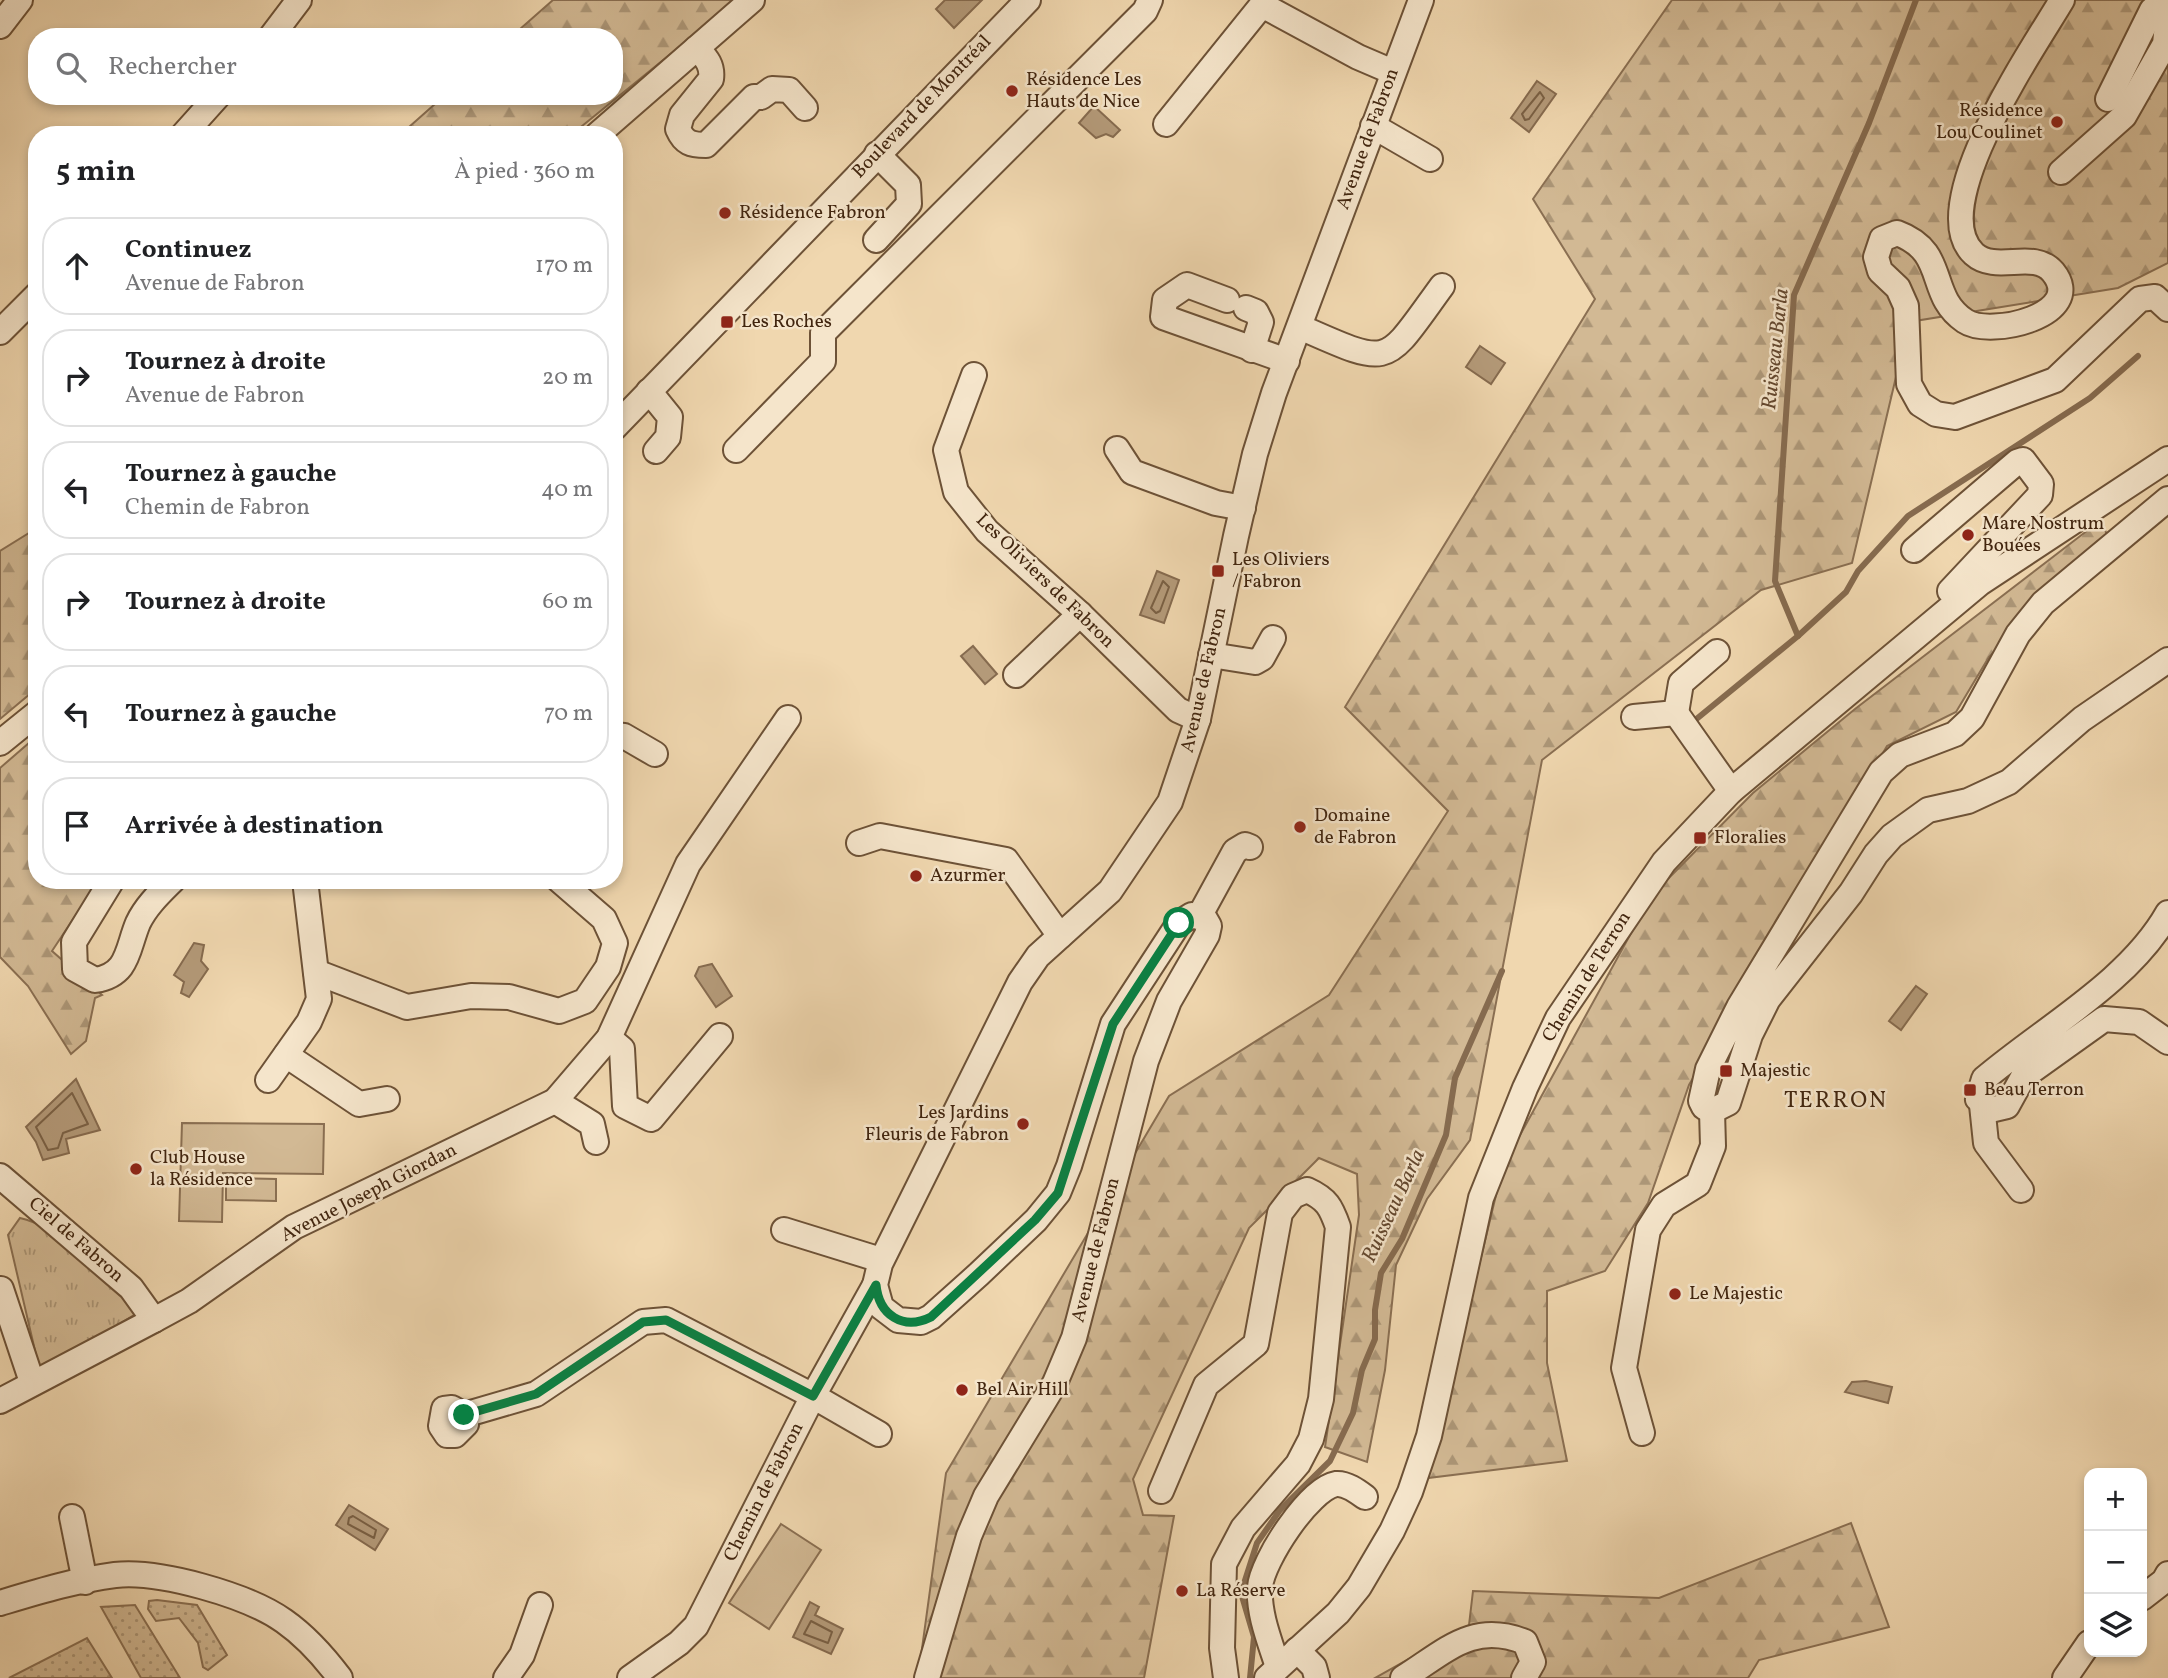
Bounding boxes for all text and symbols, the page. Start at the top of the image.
search box [28,28,623,105]
street label: Boulevard de Montréal [847,29,998,184]
icon: search [52,48,90,86]
text: Rechercher [108,49,237,85]
street label: Avenue de Fabron [1330,65,1406,213]
place label: Résidence Les Hauts de Nice [1026,67,1142,115]
marker: Résidence Les Hauts de Nice [1004,83,1020,99]
place label: Résidence Lou Coulinet [1936,98,2043,146]
marker: Résidence Lou Coulinet [2049,114,2065,130]
text: 5 min [56,151,136,193]
text: À pied · 360 m [454,156,595,188]
place label: Résidence Fabron [739,200,886,226]
marker: Résidence Fabron [717,205,733,221]
text: Continuez [125,232,251,268]
icon: ahead [58,247,96,285]
text: 170 m [535,250,593,282]
text: Avenue de Fabron [125,268,305,300]
water label: Ruisseau Barla [1755,287,1797,411]
place label: Les Roches [741,309,832,335]
marker: Les Roches [719,314,735,330]
text: Tournez à droite [125,344,326,380]
icon: right [58,359,96,397]
text: 20 m [542,362,593,394]
text: Avenue de Fabron [125,380,305,412]
text: Tournez à gauche [125,456,337,492]
icon: left [58,471,96,509]
text: 40 m [541,474,593,506]
text: Chemin de Fabron [125,492,310,524]
street label: Les Oliviers de Fabron [970,508,1120,654]
place label: Mare Nostrum Bouées [1982,511,2105,559]
marker: Mare Nostrum Bouées [1960,527,1976,543]
place label: Les Oliviers / Fabron [1232,547,1330,595]
marker: Les Oliviers / Fabron [1210,563,1226,579]
icon: right [58,583,96,621]
text: Tournez à droite [125,584,326,620]
text: 60 m [543,586,593,618]
street label: Avenue de Fabron [1175,605,1233,755]
icon: left [58,695,96,733]
text: Tournez à gauche [125,696,337,732]
text: 70 m [544,698,593,730]
place label: Domaine de Fabron [1314,803,1397,851]
icon: arrive [58,807,96,845]
text: Arrivée à destination [125,808,384,844]
marker: Domaine de Fabron [1292,819,1308,835]
place label: Floralies [1714,825,1786,851]
marker: Floralies [1692,830,1708,846]
place label: Azurmer [930,863,1005,889]
marker: Azurmer [908,868,924,884]
route start [1163,907,1194,938]
street label: Chemin de Terron [1536,907,1638,1047]
place label: Majestic [1740,1058,1811,1084]
marker: Majestic [1718,1063,1734,1079]
place label: Beau Terron [1984,1077,2084,1103]
marker: Beau Terron [1962,1082,1978,1098]
district label: TERRON [1784,1085,1888,1117]
place label: Les Jardins Fleuris de Fabron [865,1100,1009,1148]
marker: Les Jardins Fleuris de Fabron [1015,1116,1031,1132]
street label: Avenue Joseph Giordan [276,1137,462,1249]
place label: Club House la Résidence [150,1145,253,1193]
water label: Ruisseau Barla [1355,1145,1433,1267]
marker: Club House la Résidence [128,1161,144,1177]
street label: Avenue de Fabron [1065,1175,1127,1325]
street label: Ciel de Fabron [23,1191,129,1289]
place label: Le Majestic [1689,1281,1783,1307]
marker: Le Majestic [1667,1286,1683,1302]
place label: Bel Air Hill [976,1377,1069,1403]
marker: Bel Air Hill [954,1382,970,1398]
route end [448,1399,479,1430]
street label: Chemin de Fabron [718,1418,810,1566]
map controls [2084,1468,2147,1657]
button: + [2084,1468,2147,1531]
button: − [2084,1531,2147,1594]
place label: La Réserve [1196,1578,1285,1604]
marker: La Réserve [1174,1583,1190,1599]
button: layers [2084,1594,2147,1657]

